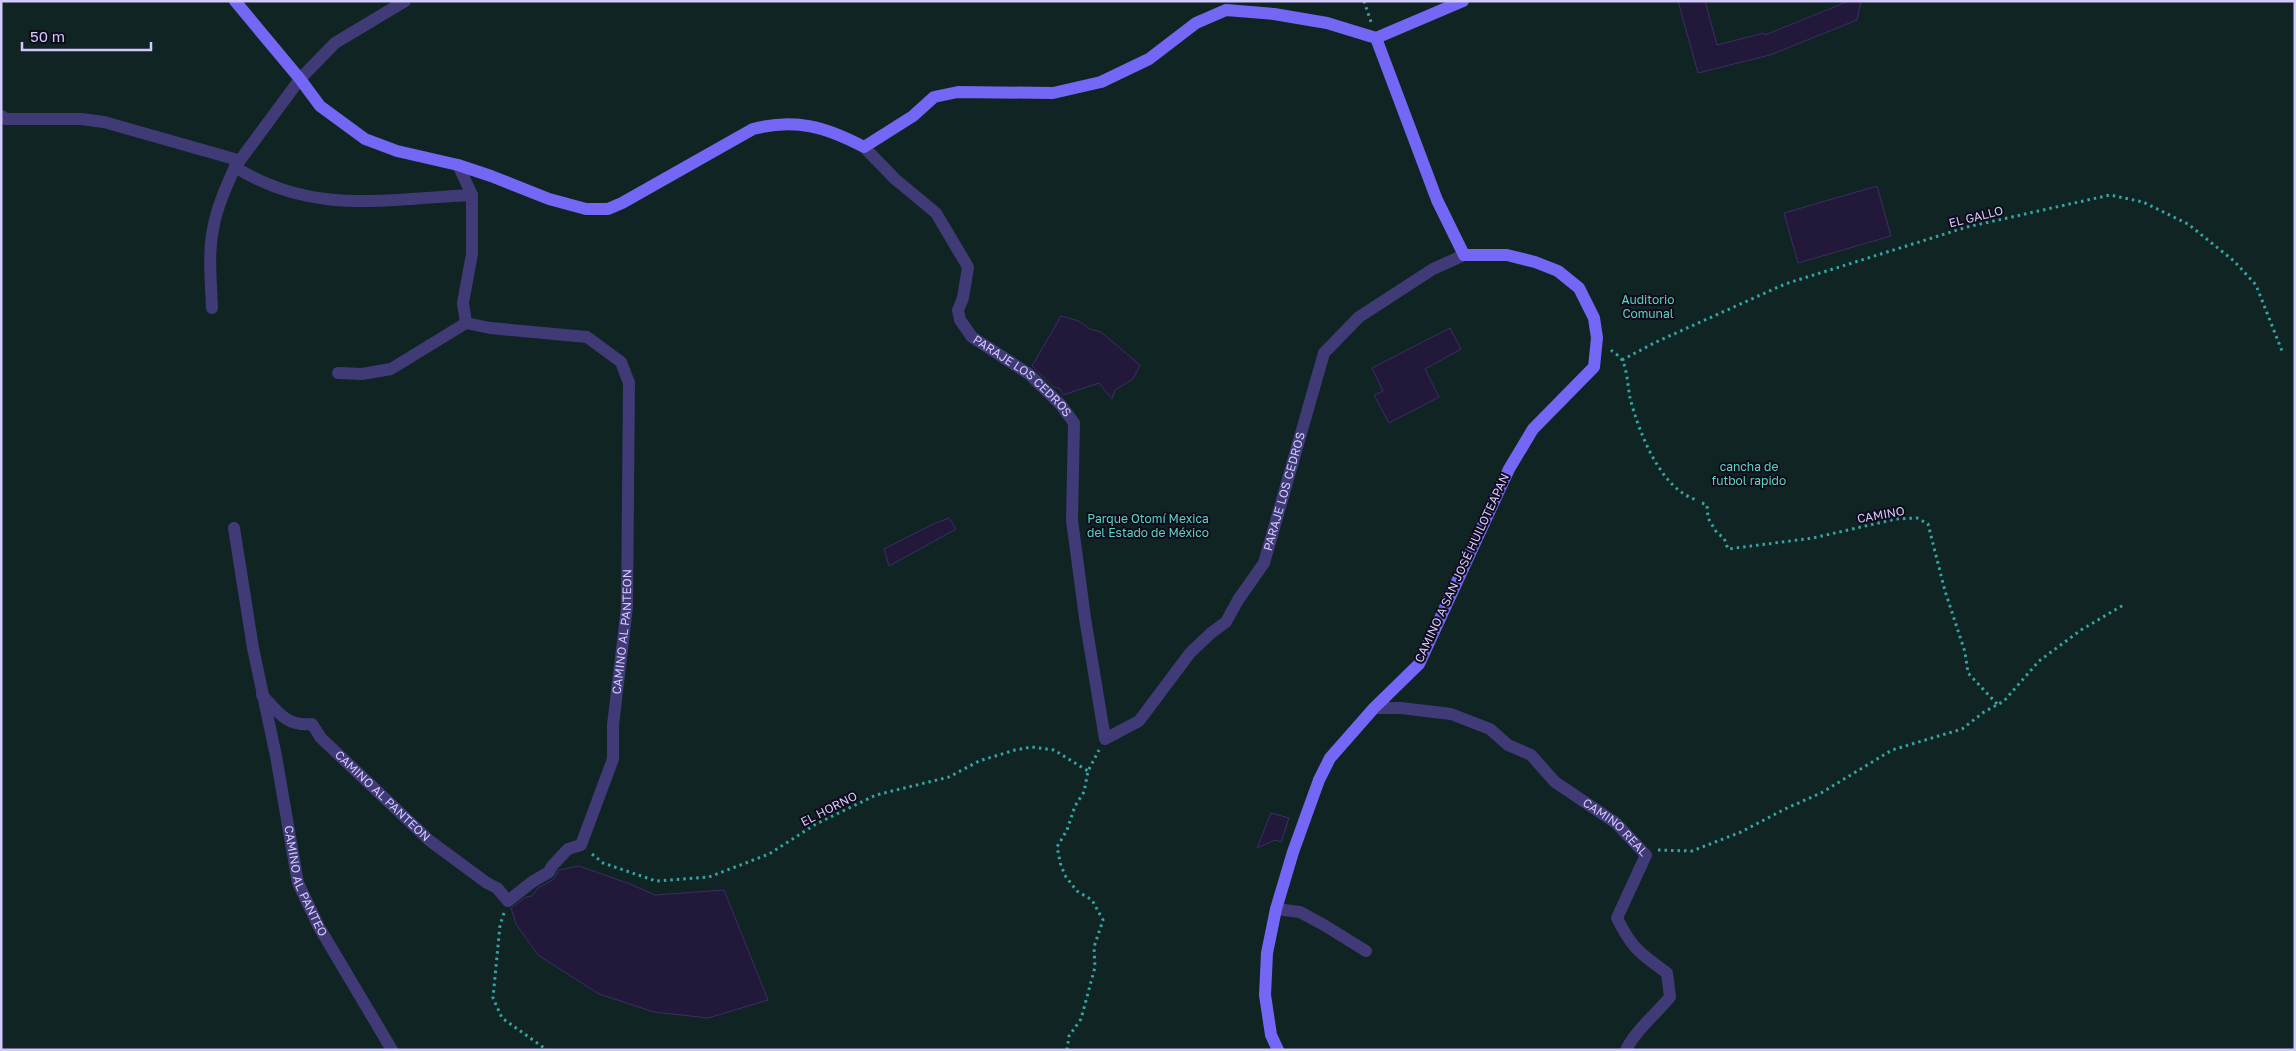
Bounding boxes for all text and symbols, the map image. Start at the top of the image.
scale bar [22,20,151,52]
text: 50 m [30,27,65,45]
street label: EL GALLO [1947,202,2005,231]
park label: Auditorio Comunal [1622,292,1674,321]
street label: PARAJE LOS CEDROS [970,332,1075,420]
street label: PARAJE LOS CEDROS [1260,430,1308,552]
park label: cancha de futbol rapido [1712,459,1786,488]
street label: CAMINO A SAN JOSÉ HUILOTEAPAN [1411,471,1512,665]
street label: CAMINO [1856,503,1906,526]
park label: Parque Otomí Mexica del Estado de México [1087,511,1209,540]
street label: CAMINO AL PANTEON [609,569,634,695]
street label: CAMINO AL PANTEON [332,747,434,844]
street label: EL HORNO [798,788,860,829]
street label: CAMINO REAL [1580,795,1651,859]
street label: CAMINO AL PANTEO [281,824,331,939]

